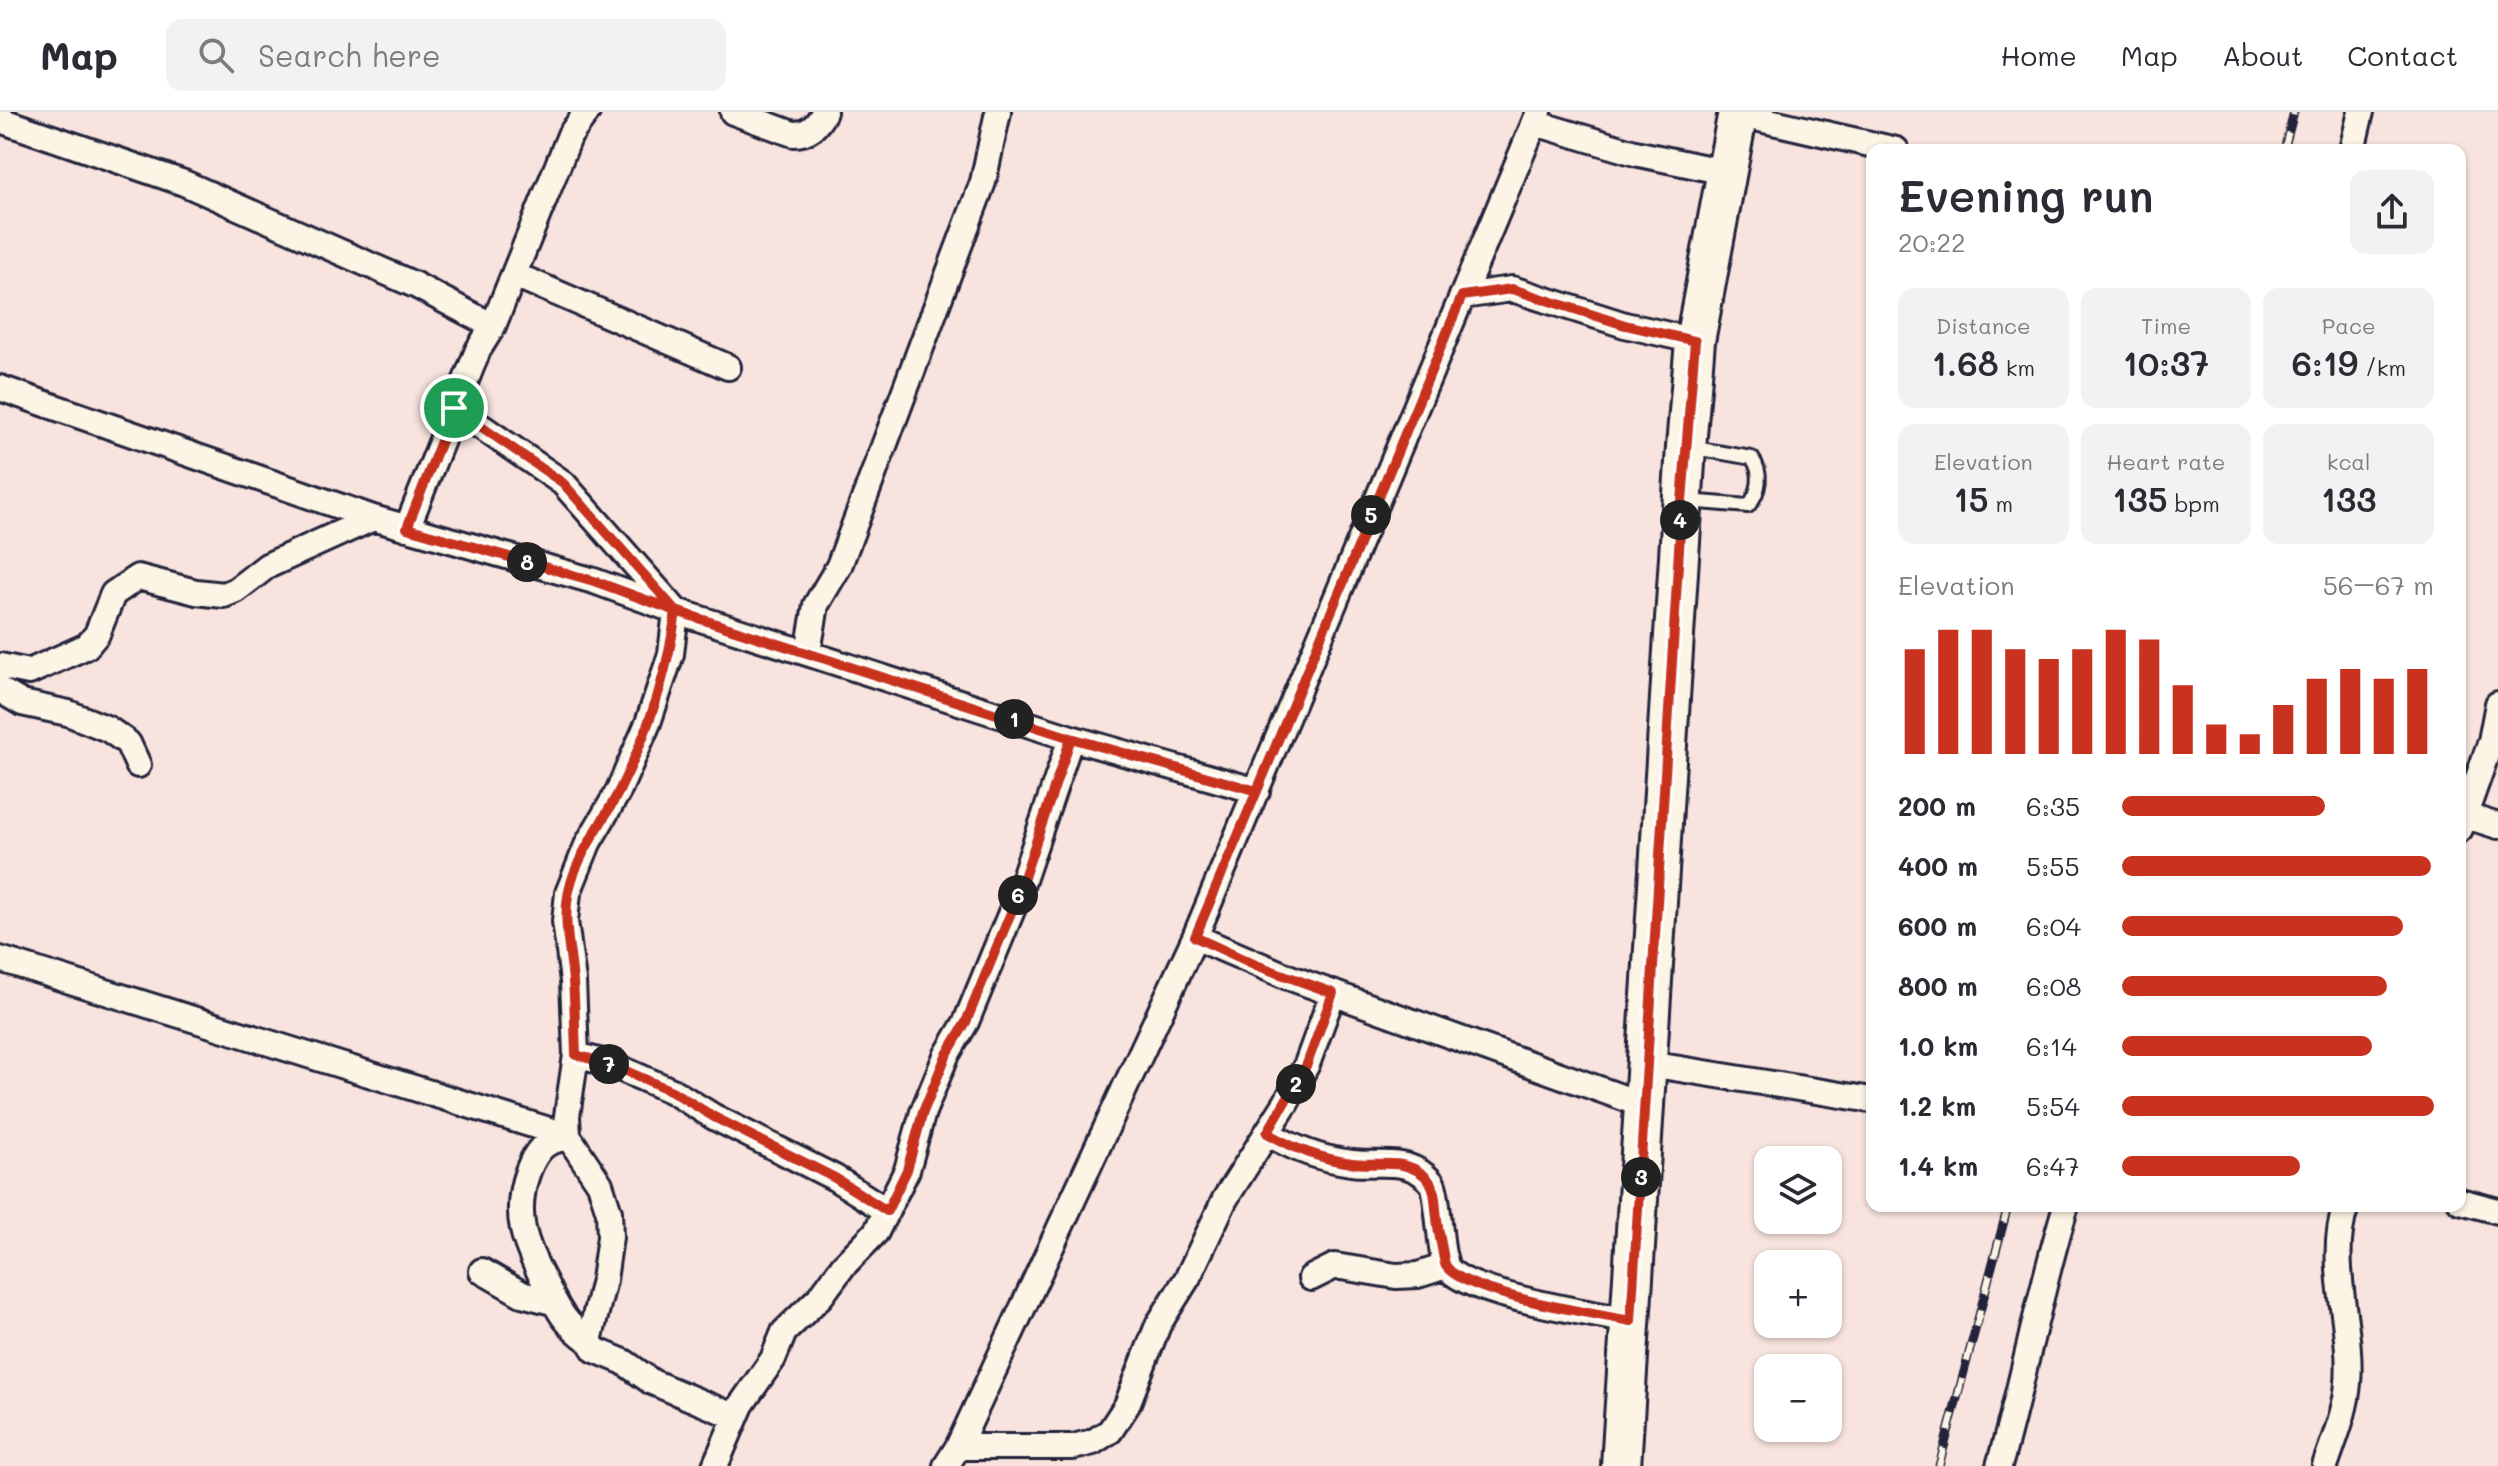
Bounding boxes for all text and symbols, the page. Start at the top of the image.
search box [166,19,726,91]
text: Map [40,30,118,80]
icon: search [194,33,238,77]
text: Search here [258,35,441,75]
text: Home [2001,37,2077,73]
text: Map [2121,37,2178,73]
text: About [2222,37,2303,73]
text: Contact [2347,37,2458,73]
text: Evening run [1898,166,2153,223]
button: share [2350,170,2434,254]
text: 20:22 [1898,225,1966,259]
text: Distance [1936,311,2031,340]
text: Time [2141,311,2191,340]
text: Pace [2322,311,2376,340]
text: 1.68 [1932,340,1999,385]
text: 10:37 [2123,340,2209,385]
text: 6:19 [2291,340,2358,385]
text: km [1999,353,2035,382]
text: /km [2358,353,2406,382]
pin [420,374,488,442]
icon: arrive [432,386,476,430]
text: Elevation [1934,447,2033,476]
text: Heart rate [2107,447,2225,476]
text: kcal [2327,447,2371,476]
text: 15 [1954,476,1989,521]
text: 135 [2112,476,2168,521]
text: 133 [2321,476,2376,521]
text: m [1989,489,2013,518]
text: bpm [2168,489,2220,518]
pin: 5 [1351,495,1391,535]
text: 5 [1365,500,1377,529]
pin: 4 [1660,500,1700,540]
text: 4 [1673,505,1687,534]
pin: 8 [507,542,547,582]
text: 8 [520,547,534,576]
text: Elevation [1898,568,2015,602]
text: 56–67 m [2323,568,2434,602]
pin: 1 [994,699,1034,739]
text: 1 [1009,704,1019,733]
text: 200 m [1898,789,1976,823]
text: 6:35 [2026,789,2080,823]
text: 400 m [1898,849,1978,883]
text: 5:55 [2026,849,2080,883]
pin: 6 [998,875,1038,915]
text: 6 [1011,880,1025,909]
text: 600 m [1898,909,1977,943]
text: 6:04 [2026,909,2081,943]
text: 800 m [1898,969,1978,1003]
text: 6:08 [2026,969,2082,1003]
text: 1.0 km [1898,1029,1978,1063]
text: 6:14 [2026,1029,2077,1063]
pin: 7 [589,1044,629,1084]
text: 7 [603,1049,615,1078]
pin: 2 [1276,1064,1316,1104]
text: 2 [1290,1069,1302,1098]
text: 1.2 km [1898,1089,1976,1123]
text: 5:54 [2026,1089,2080,1123]
map controls [1754,1146,1842,1442]
button: layers [1754,1146,1842,1234]
text: 1.4 km [1898,1149,1978,1183]
text: 6:47 [2026,1149,2079,1183]
pin: 3 [1621,1157,1661,1197]
text: 3 [1634,1162,1648,1191]
button: + [1754,1250,1842,1338]
button: − [1754,1354,1842,1442]

